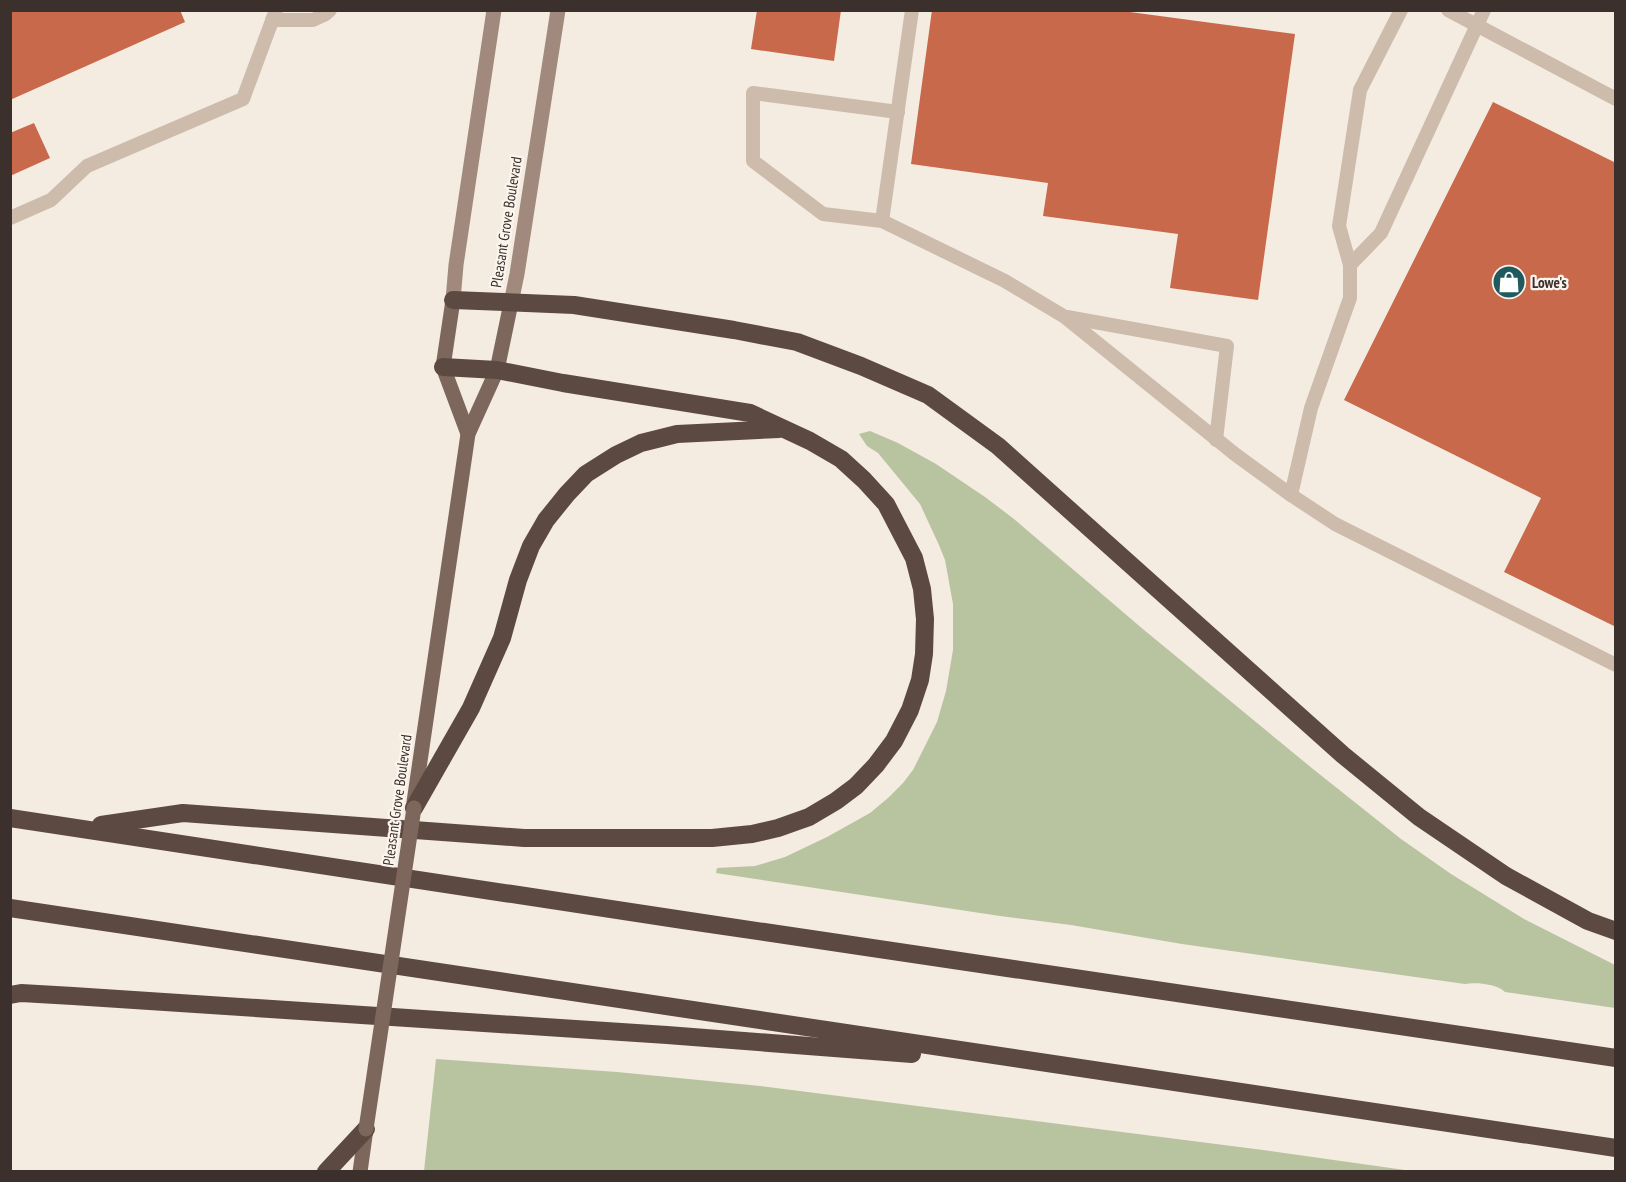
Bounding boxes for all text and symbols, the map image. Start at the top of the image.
street label: Pleasant Grove Boulevard [486,155,526,289]
shop icon: Lowe's [1491,264,1527,300]
place label: Lowe's [1532,273,1567,292]
street label: Pleasant Grove Boulevard [378,733,416,867]

